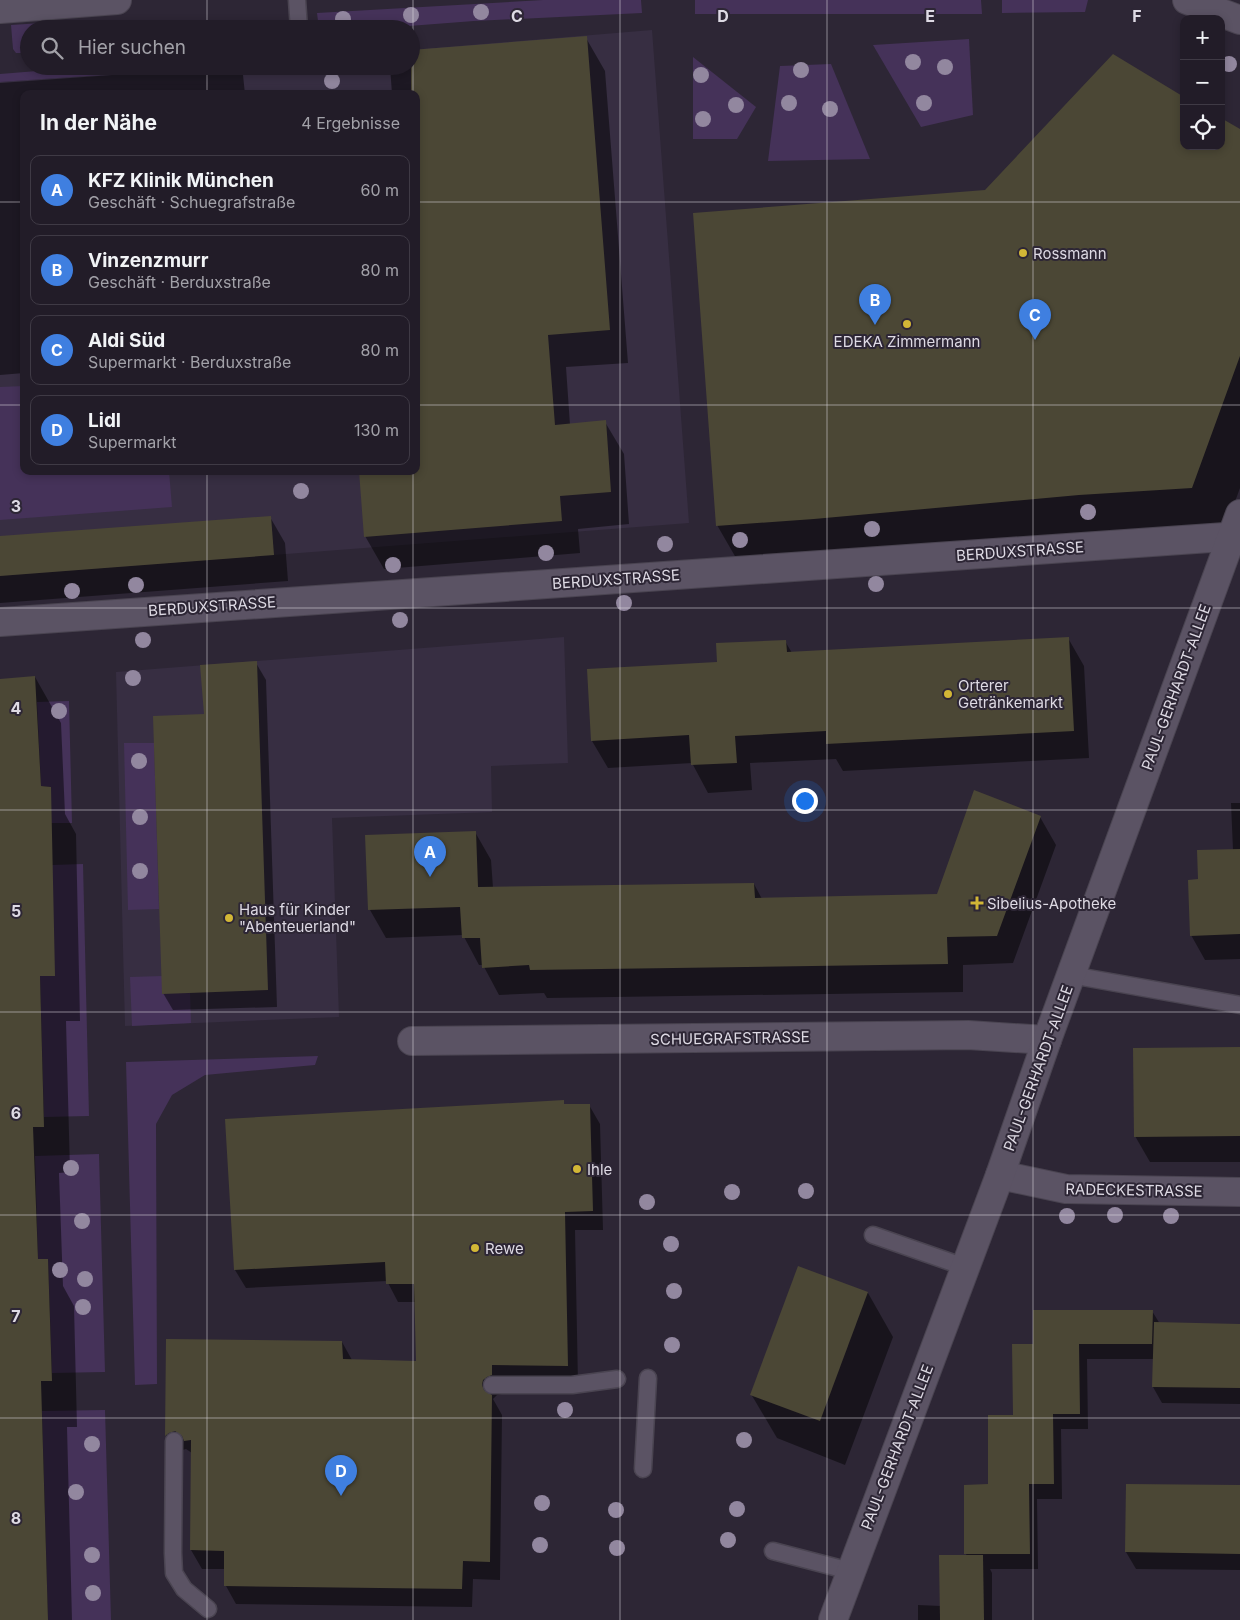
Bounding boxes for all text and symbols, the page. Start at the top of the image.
text: C [511,6,523,26]
text: D [717,6,729,26]
text: E [925,6,935,26]
text: F [1132,6,1142,26]
map controls [1180,15,1225,150]
button: + [1180,15,1225,60]
search box [20,20,420,75]
icon: search [38,34,66,62]
text: Hier suchen [78,36,186,59]
button: − [1180,60,1225,105]
button: locate [1180,105,1225,150]
text: In der Nähe [40,110,157,135]
text: 4 Ergebnisse [301,113,400,133]
text: KFZ Klinik München [88,169,274,192]
text: A [51,180,63,200]
text: 60 m [360,180,399,200]
text: Geschäft · Schuegrafstraße [88,192,295,212]
place label: Rossmann [1033,244,1107,263]
marker: Rossmann [1017,247,1029,259]
text: Vinzenzmurr [88,249,208,272]
text: B [52,260,62,280]
text: 80 m [360,260,399,280]
text: Geschäft · Berduxstraße [88,272,271,292]
pin: B [859,284,891,325]
pin: C [1019,299,1051,340]
marker: EDEKA Zimmermann [901,318,913,330]
text: Aldi Süd [88,329,165,352]
place label: EDEKA Zimmermann [834,332,980,351]
text: C [51,340,63,360]
text: 80 m [360,340,399,360]
text: Supermarkt · Berduxstraße [88,352,291,372]
text: Lidl [88,409,121,432]
text: D [51,420,63,440]
text: 130 m [354,420,399,440]
text: Supermarkt [88,432,176,452]
text: 3 [11,496,21,516]
street label: BERDUXSTRASSE [955,537,1085,565]
street label: BERDUXSTRASSE [551,565,681,593]
street label: BERDUXSTRASSE [147,592,277,620]
street label: PAUL-GERHARDT-ALLEE [1137,601,1215,773]
place label: Orterer Getränkemarkt [958,676,1063,712]
marker: Orterer Getränkemarkt [942,688,954,700]
text: 4 [11,698,22,718]
your location [792,788,818,814]
pin: A [414,836,446,877]
place label: Sibelius-Apotheke [987,894,1116,913]
marker: Sibelius-Apotheke [971,897,983,909]
place label: Haus für Kinder "Abenteuerland" [239,900,356,936]
text: 5 [11,901,21,921]
marker: Haus für Kinder "Abenteuerland" [223,912,235,924]
street label: PAUL-GERHARDT-ALLEE [999,982,1077,1154]
street label: SCHUEGRAFSTRASSE [650,1027,810,1049]
text: 6 [11,1103,21,1123]
place label: Ihle [587,1160,612,1179]
marker: Ihle [571,1163,583,1175]
street label: RADECKESTRASSE [1065,1179,1203,1201]
place label: Rewe [485,1239,524,1258]
marker: Rewe [469,1242,481,1254]
text: 7 [11,1306,21,1326]
street label: PAUL-GERHARDT-ALLEE [857,1362,937,1532]
pin: D [325,1455,357,1496]
text: 8 [11,1508,21,1528]

